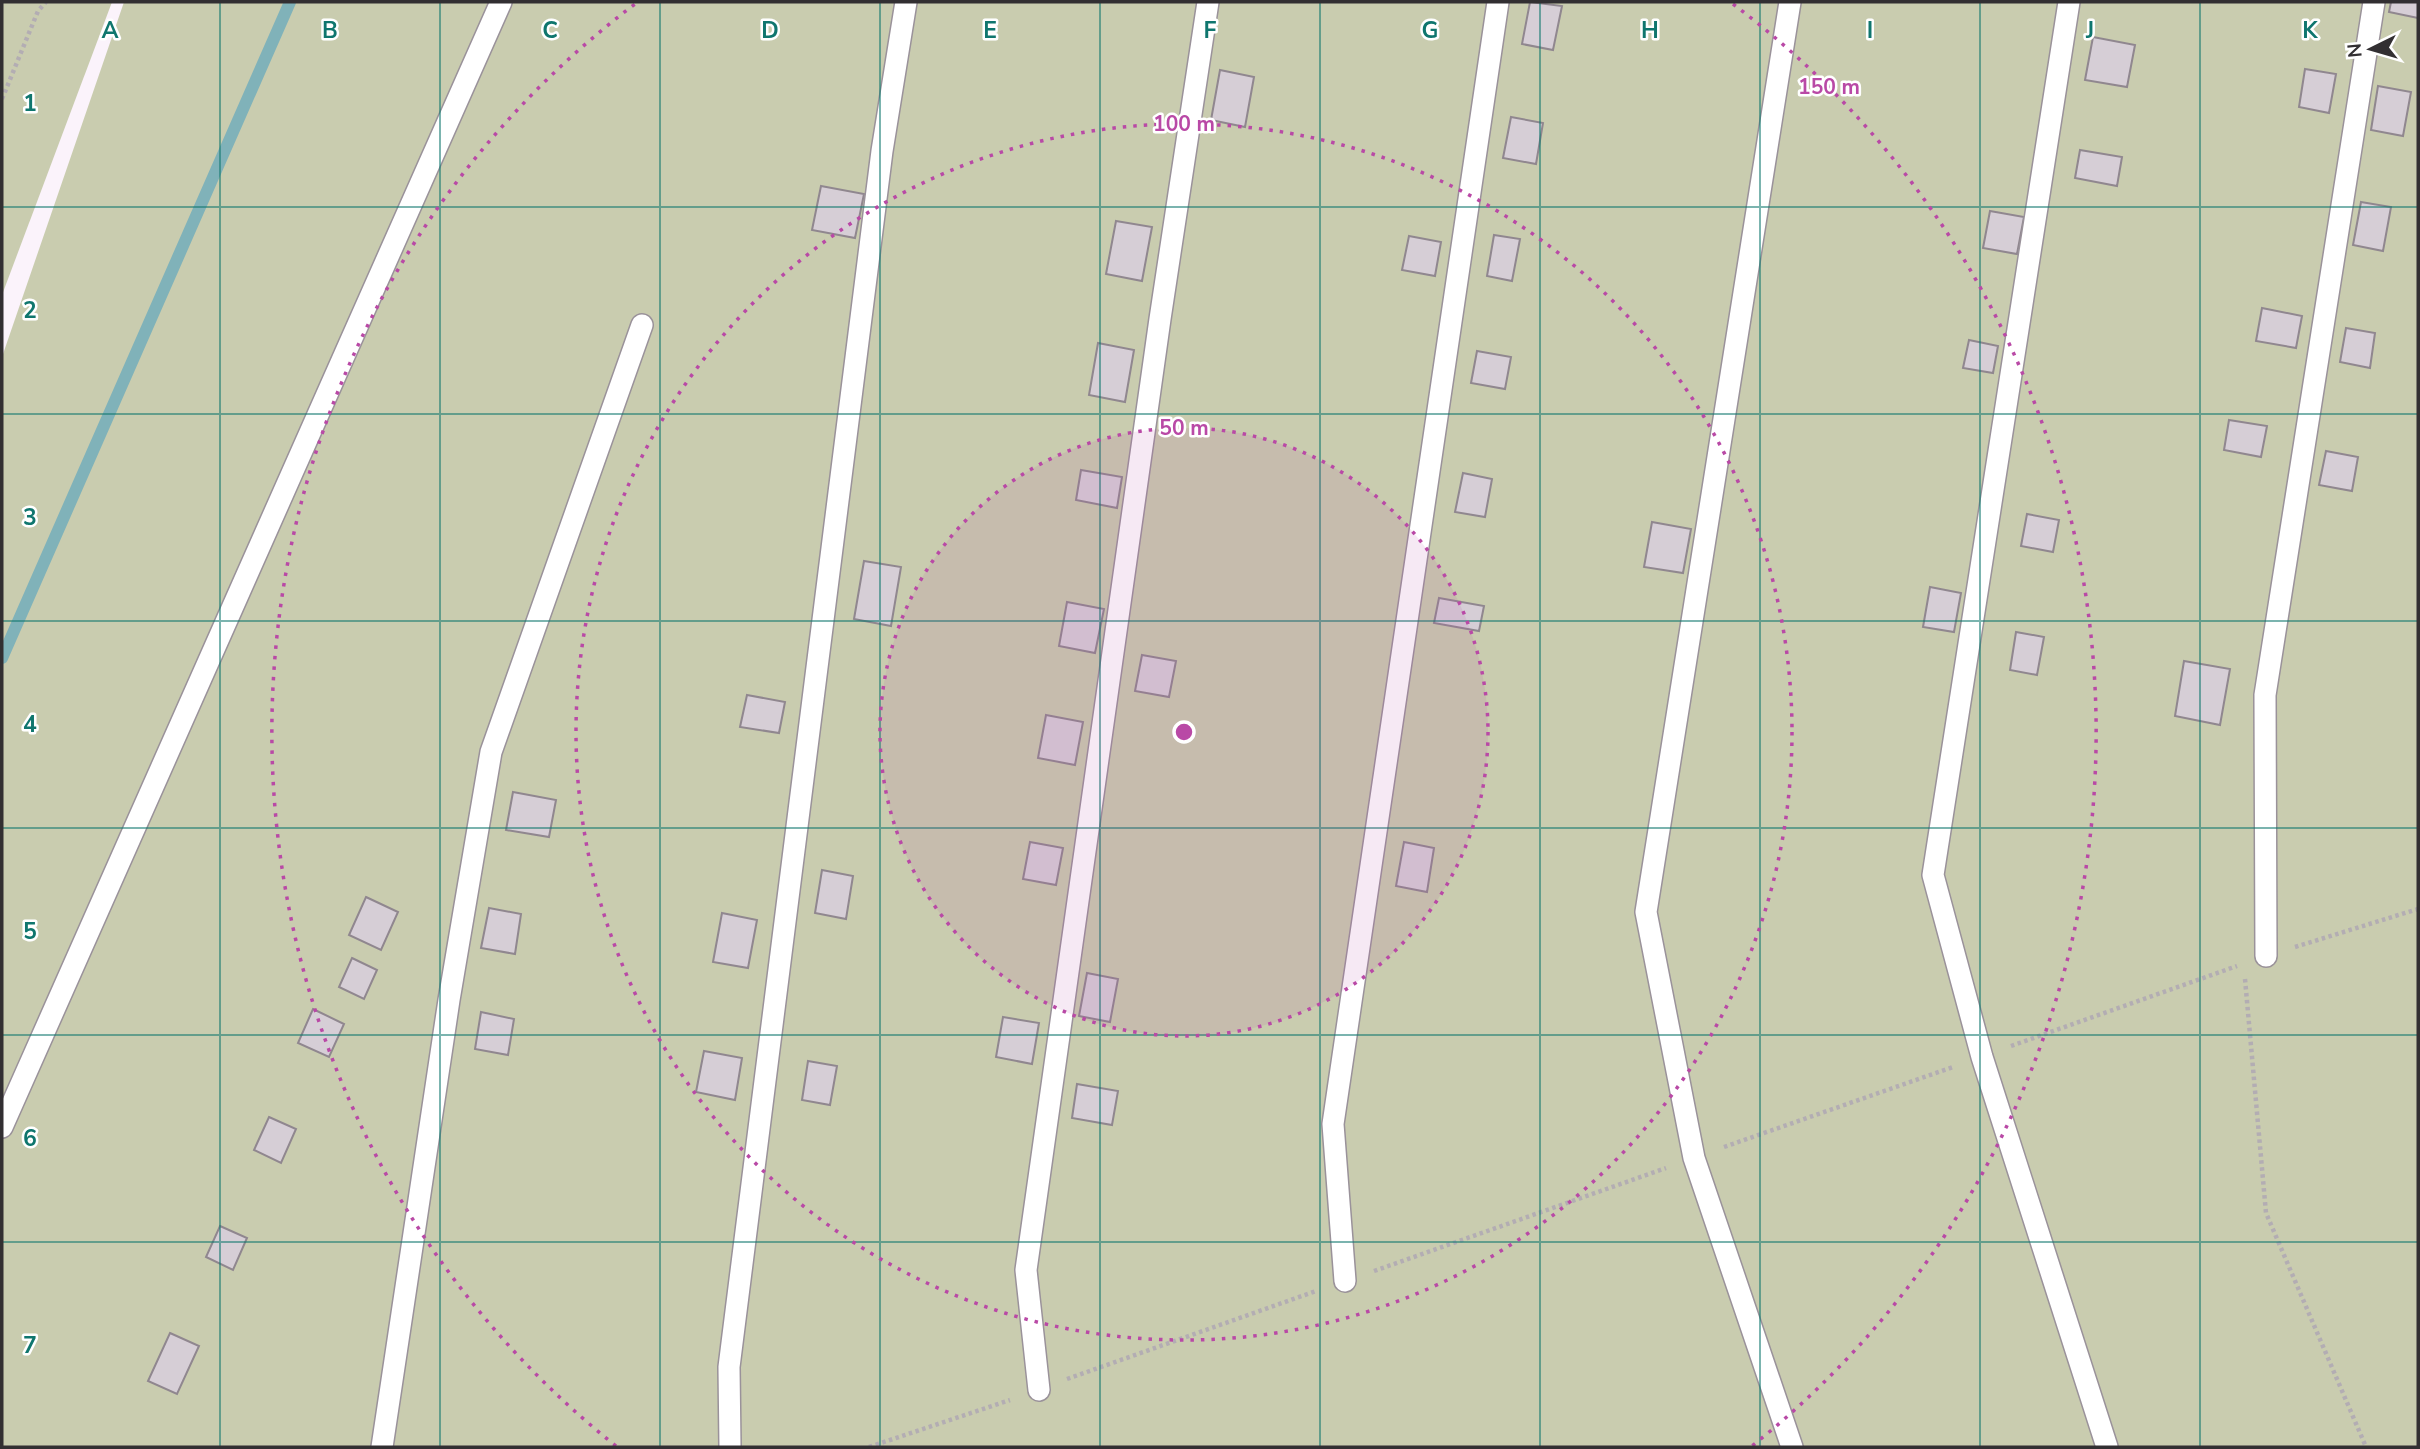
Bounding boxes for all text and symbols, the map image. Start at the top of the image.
north arrow [2336,14,2406,84]
text: A [101,15,119,46]
text: B [322,15,338,46]
text: C [542,15,558,46]
text: D [761,15,779,46]
text: E [983,15,997,46]
text: F [1204,15,1217,46]
text: G [1422,15,1438,46]
text: H [1641,15,1659,46]
text: I [1867,15,1873,46]
text: J [2085,15,2094,46]
text: K [2302,15,2318,46]
text: N [2341,42,2369,59]
text: 150 m [1798,73,1860,101]
text: 1 [23,88,37,119]
text: 100 m [1153,110,1215,138]
text: 2 [23,295,37,326]
text: 50 m [1159,414,1209,442]
text: 3 [23,502,37,533]
text: 4 [23,709,37,740]
centre of rings [1172,720,1196,744]
text: 5 [23,916,37,947]
text: 6 [23,1123,37,1154]
text: 7 [23,1330,37,1361]

